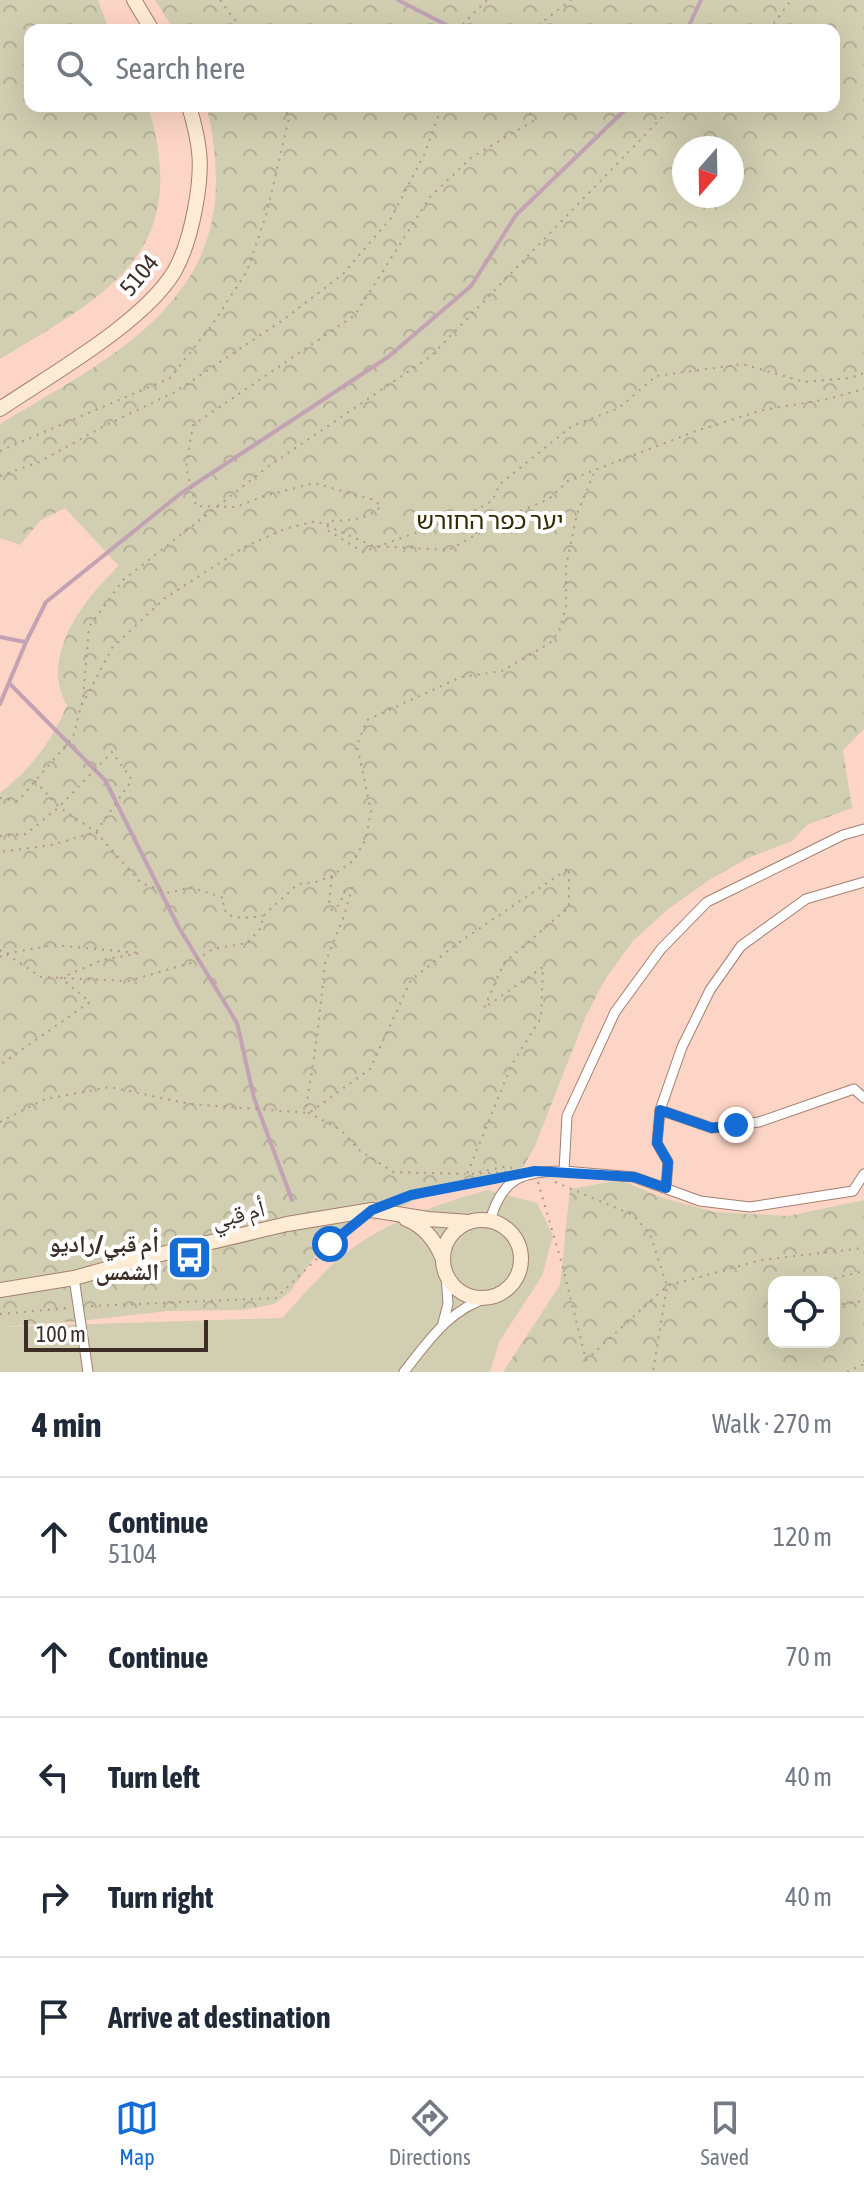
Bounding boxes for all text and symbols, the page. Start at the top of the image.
search box [24,24,840,112]
icon: search [52,46,96,90]
text: Search here [116,51,245,85]
north arrow [672,136,744,208]
street label: 5104 [114,249,164,301]
park label: יער כפר החורש [416,507,564,534]
route end [718,1107,754,1143]
street label: أم قبي [208,1194,269,1240]
route start [312,1226,348,1262]
place label: أم قبي/راديو الشمس [49,1227,159,1286]
bus stop icon: أم قبي/راديو الشمس [166,1233,214,1281]
map controls [768,1276,840,1348]
button: locate [768,1276,840,1348]
scale bar [24,1316,208,1352]
text: 100 m [36,1321,86,1347]
text: 4 min [32,1405,101,1444]
text: Walk · 270 m [712,1409,832,1439]
text: Continue [108,1505,208,1539]
icon: ahead [32,1515,76,1559]
text: 120 m [773,1522,832,1552]
text: 5104 [108,1539,157,1569]
icon: ahead [32,1635,76,1679]
text: Continue [108,1640,208,1674]
text: 70 m [785,1642,832,1672]
icon: left [32,1755,76,1799]
text: Turn left [108,1760,200,1794]
text: 40 m [785,1762,832,1792]
icon: right [32,1875,76,1919]
text: Turn right [108,1880,214,1914]
text: 40 m [785,1882,832,1912]
icon: arrive [32,1995,76,2039]
text: Arrive at destination [108,2000,330,2034]
tab: Map [115,2096,159,2170]
tab: Directions [389,2096,471,2170]
tab: Saved [700,2096,749,2170]

